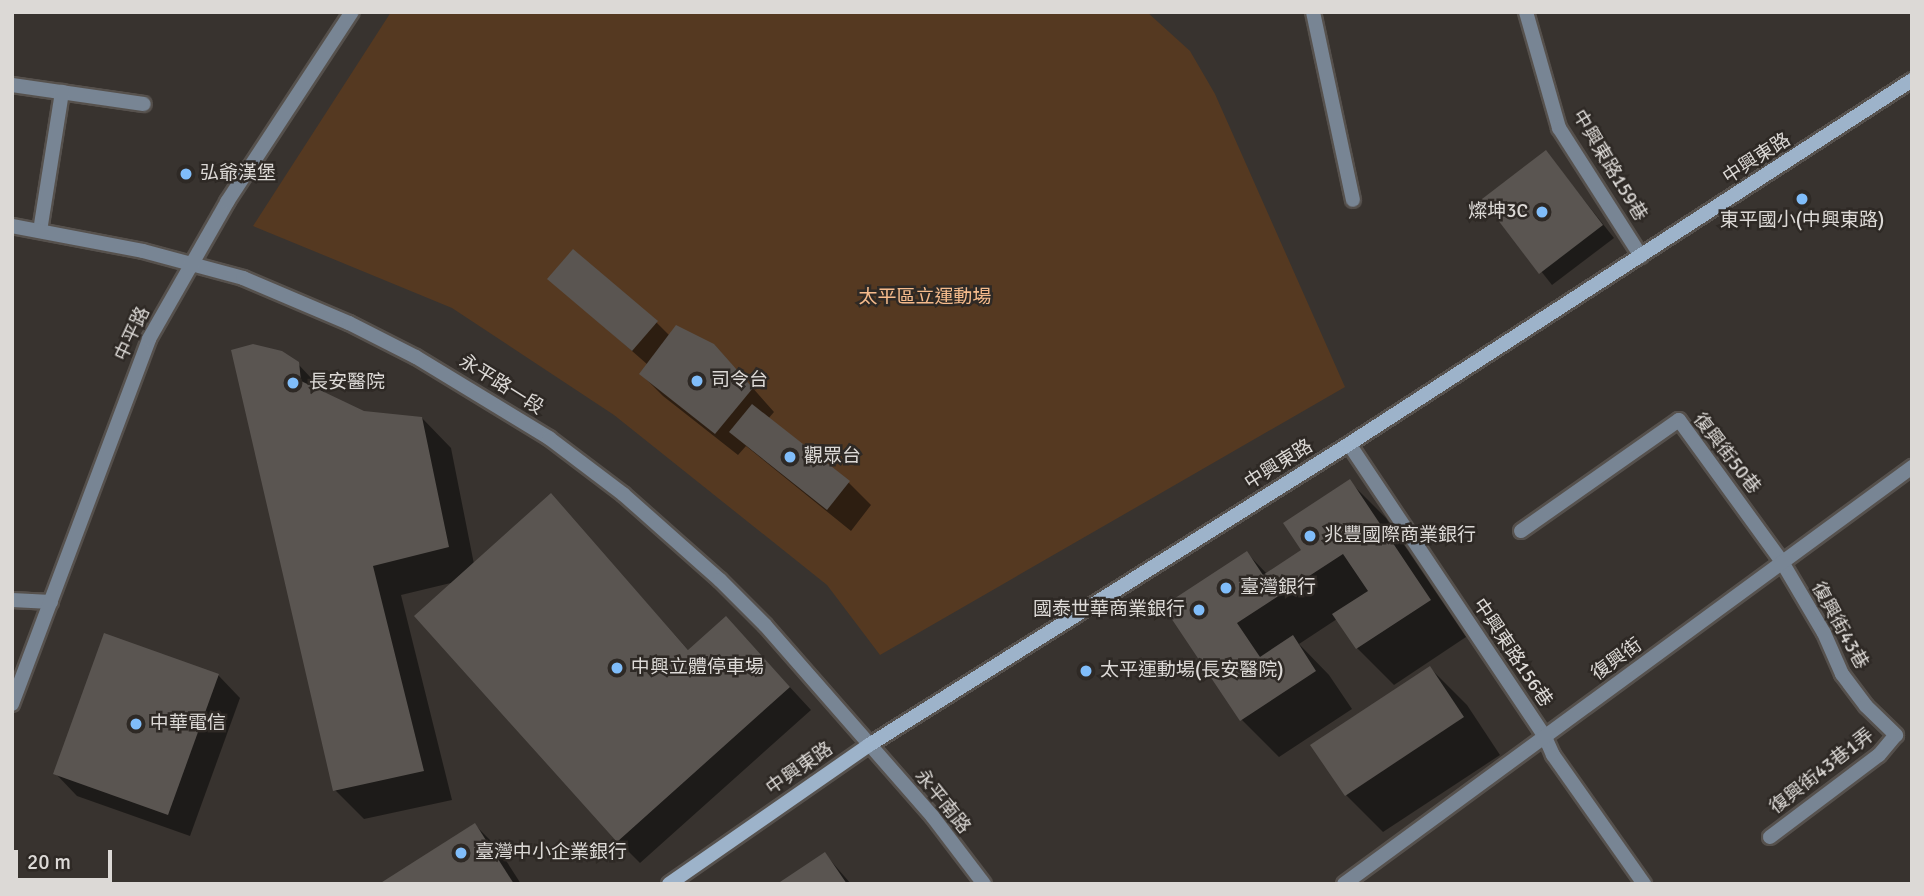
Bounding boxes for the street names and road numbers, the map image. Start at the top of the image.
street label: 中興東路159巷 [1567,106,1651,226]
street label: 中興東路 [1719,129,1795,189]
street label: 中平路 [111,303,155,365]
street label: 永平路一段 [455,350,547,420]
street label: 復興街50巷 [1687,409,1765,499]
street label: 中興東路 [1241,435,1317,495]
street label: 復興街43巷 [1806,578,1872,674]
street label: 中興東路156巷 [1467,594,1557,712]
street label: 復興街 [1587,634,1647,686]
street label: 復興街43巷1弄 [1765,724,1879,820]
street label: 中興東路 [762,738,838,800]
street label: 永平南路 [909,765,975,839]

